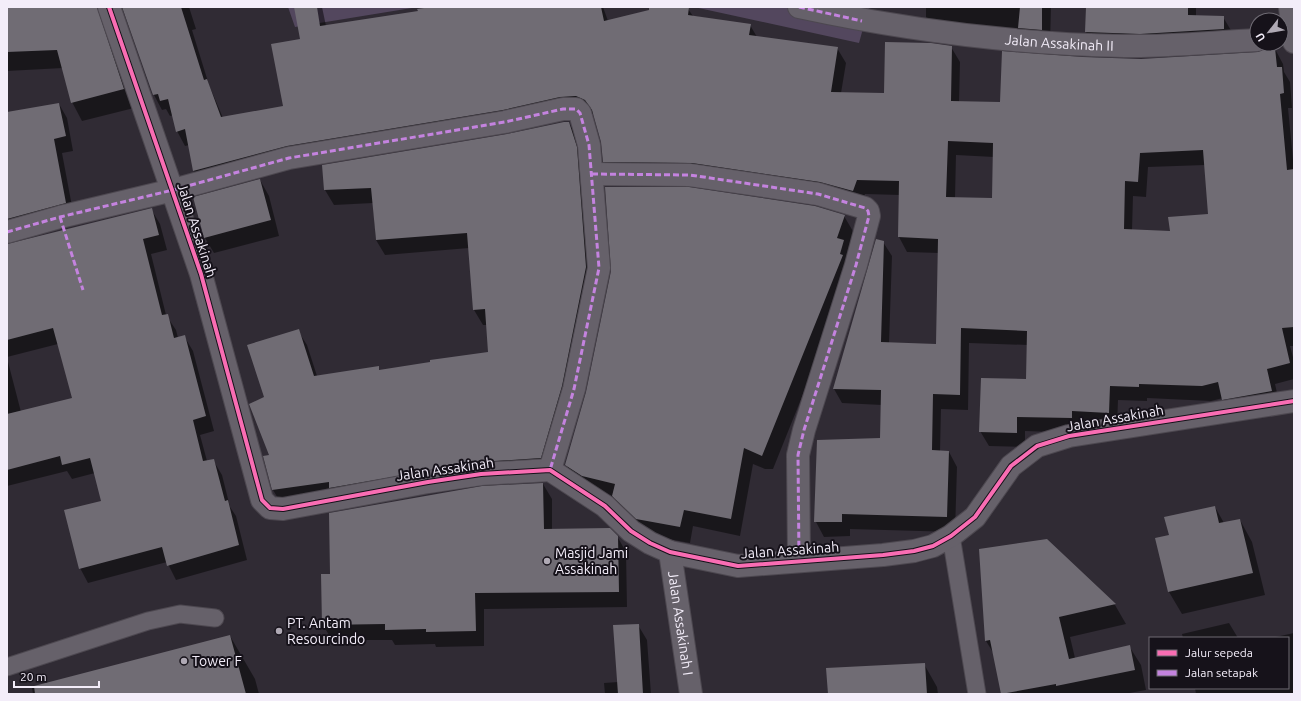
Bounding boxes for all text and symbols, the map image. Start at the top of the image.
north arrow [1249,12,1289,52]
street label: Jalan Assakinah II [1004,31,1114,54]
text: U [1253,31,1268,44]
street label: Jalan Assakinah [174,181,220,279]
street label: Jalan Assakinah [1065,402,1165,434]
street label: Jalan Assakinah [395,454,495,484]
street label: Jalan Assakinah [740,539,840,561]
place label: Masjid Jami Assakinah [555,545,628,577]
marker: Masjid Jami Assakinah [542,556,552,566]
street label: Jalan Assakinah I [665,570,696,677]
place label: PT. Antam Resourcindo [287,615,365,647]
marker: PT. Antam Resourcindo [274,626,284,636]
legend [1149,637,1289,689]
text: Jalur sepeda [1185,646,1253,659]
place label: Tower F [192,653,242,669]
marker: Tower F [179,656,189,666]
scale bar [14,663,99,689]
text: Jalan setapak [1185,666,1258,679]
text: 20 m [20,670,47,683]

